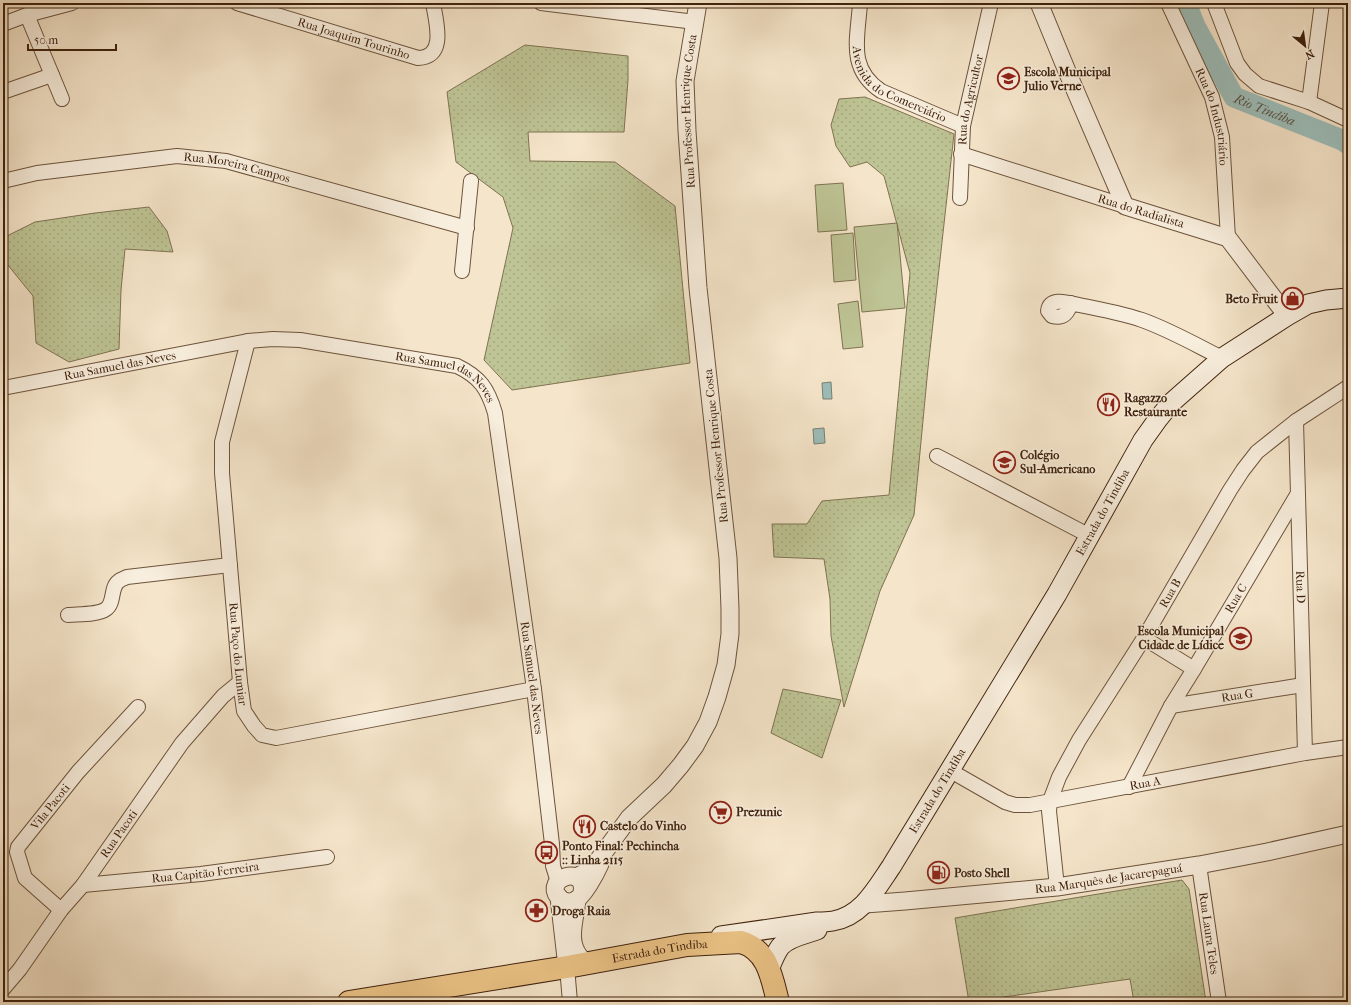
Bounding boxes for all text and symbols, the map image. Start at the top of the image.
street label: Rua Joaquim Tourinho [296,15,412,62]
scale bar [28,26,116,52]
north arrow [1285,26,1325,66]
text: 50 m [34,33,58,47]
street label: Rua Professor Henrique Costa [678,33,700,189]
street label: Avenida do Comerciário [850,45,948,125]
text: N [1302,47,1316,62]
street label: Rua do Agricultor [955,52,986,145]
place label: Escola Municipal Julio Verne [1022,65,1111,94]
school or university icon: Escola Municipal Julio Verne [996,66,1022,92]
street label: Rua do Industriário [1192,66,1231,166]
water label: Rio Tindiba [1231,91,1298,129]
street label: Rua Moreira Campos [183,150,292,186]
street label: Rua do Radialista [1096,191,1186,231]
shop icon: Beto Fruit [1280,286,1306,312]
place label: Beto Fruit [1225,292,1279,306]
street label: Rua Samuel das Neves [63,348,178,383]
street label: Rua Samuel das Neves [394,349,498,405]
street label: Rua Professor Henrique Costa [701,368,731,524]
place label: Ragazzo Restaurante [1124,391,1187,419]
restaurant icon: Ragazzo Restaurante [1095,392,1121,418]
place label: Colégio Sul-Americano [1020,448,1095,476]
school or university icon: Colégio Sul-Americano [992,449,1018,475]
street label: Estrada do Tindiba [1073,466,1133,558]
street label: Rua D [1293,570,1308,603]
street label: Rua B [1156,576,1184,610]
street label: Rua C [1222,581,1250,615]
street label: Rua Paço do Lumiar [226,602,250,707]
street label: Rua Samuel das Neves [518,621,546,736]
place label: Escola Municipal Cidade de Lídice [1137,624,1225,652]
school or university icon: Escola Municipal Cidade de Lídice [1227,625,1253,651]
street label: Rua G [1220,686,1255,705]
street label: Estrada do Tindiba [906,745,969,836]
street label: Rua A [1128,773,1162,793]
street label: Vila Pacoti [27,781,73,833]
supermarket icon: Prezunic [708,799,734,825]
place label: Prezunic [736,805,783,819]
street label: Rua Pacoti [97,807,141,860]
restaurant icon: Castelo do Vinho [571,813,597,839]
place label: Castelo do Vinho [600,819,686,833]
place label: Ponto Final: Pechincha :: Linha 2115 [562,839,679,867]
bus stop icon: Ponto Final: Pechincha :: Linha 2115 [534,840,560,866]
street label: Rua Capitão Ferreira [151,859,260,886]
fuel station icon: Posto Shell [925,860,951,886]
street label: Rua Marquês de Jacarepaguá [1034,861,1184,896]
place label: Posto Shell [954,866,1011,880]
street label: Rua Laura Teles [1196,891,1222,976]
pharmacy icon: Droga Raia [523,898,549,924]
place label: Droga Raia [552,904,611,919]
street label: Estrada do Tindiba [611,937,708,966]

